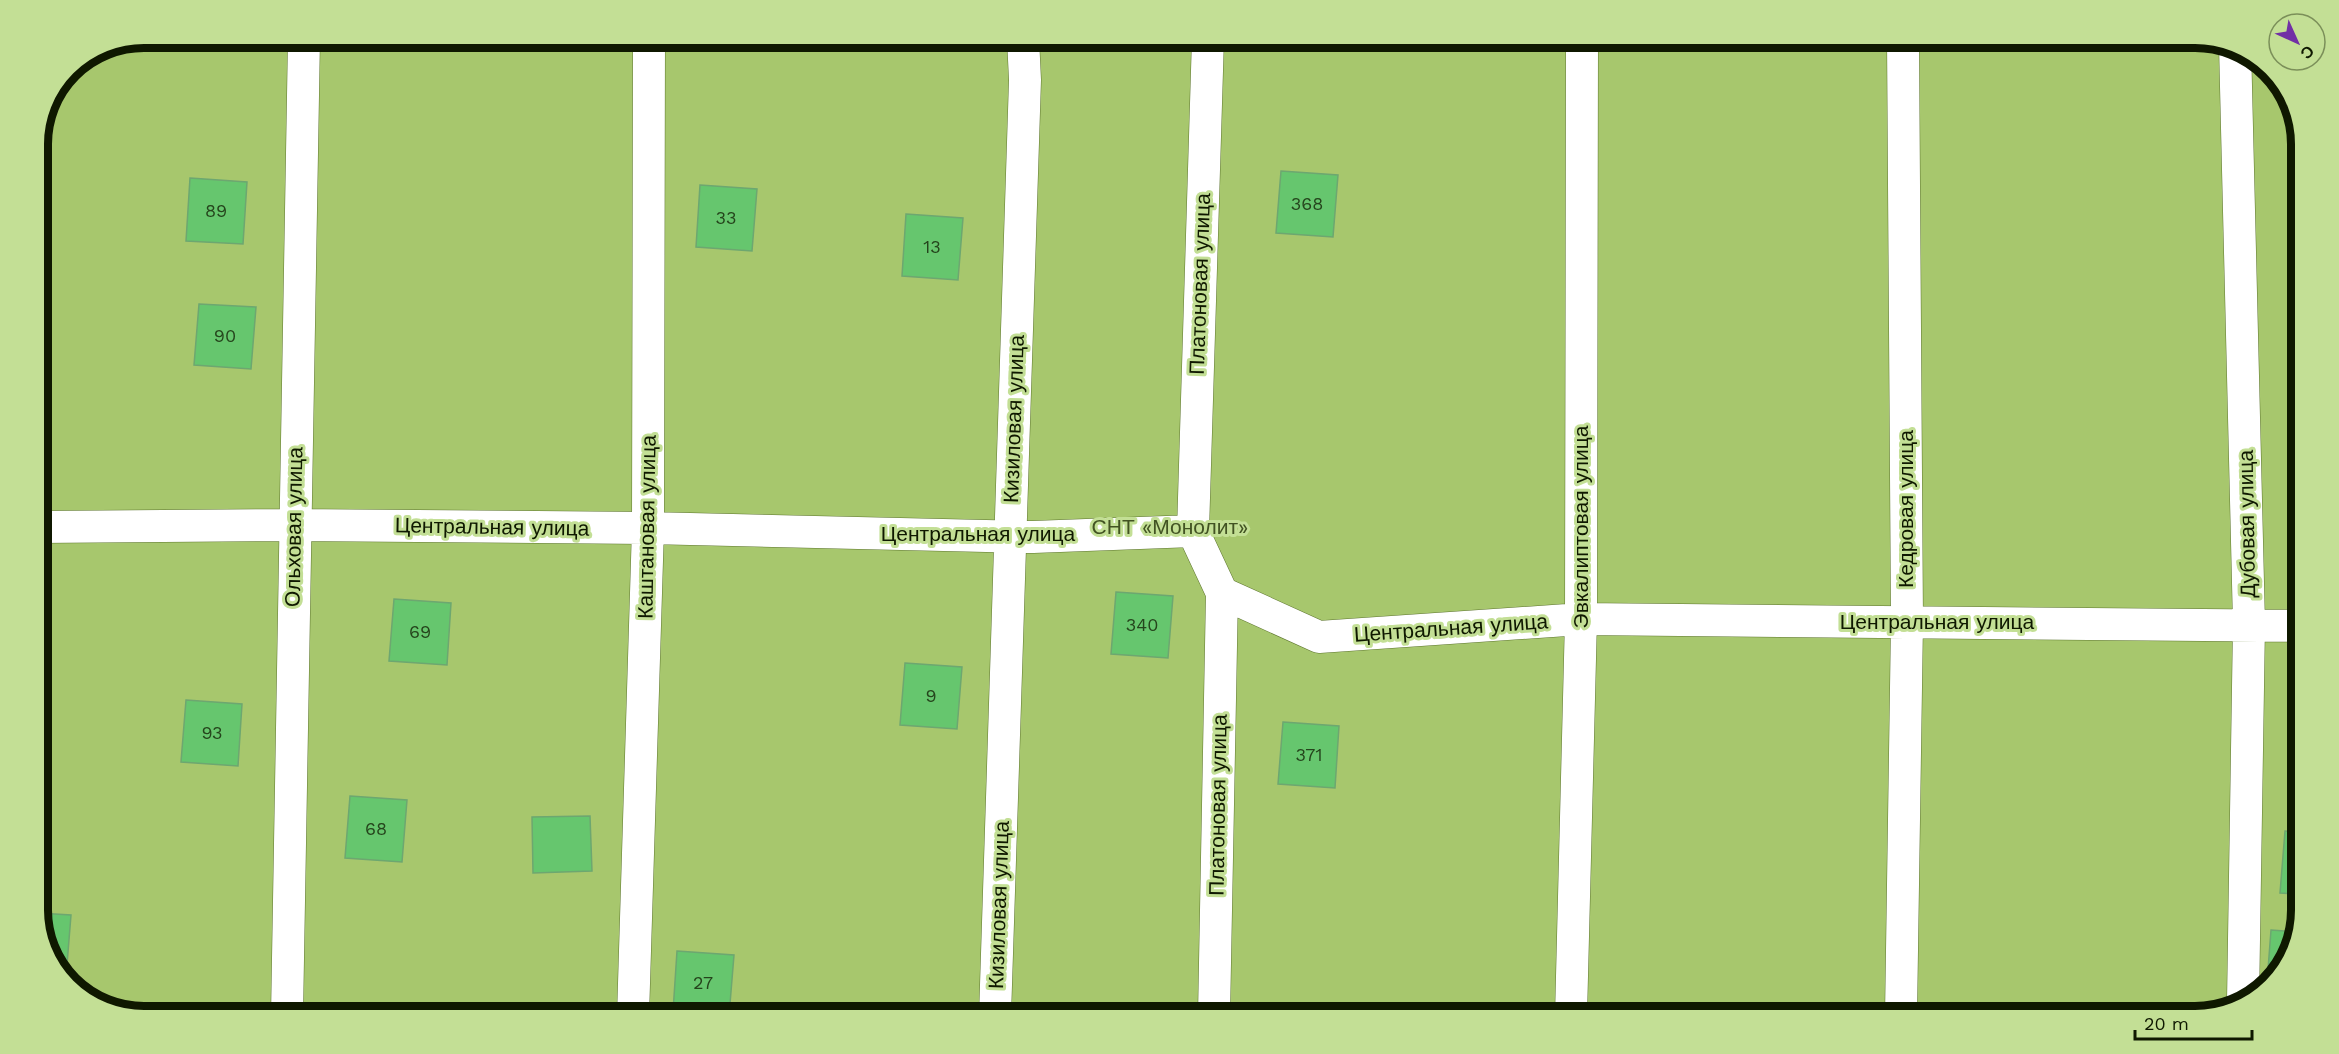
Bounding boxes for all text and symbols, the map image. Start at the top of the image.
north arrow [2267,12,2327,72]
text: С [2296,41,2318,63]
street label: Платоновая улица [1184,192,1215,375]
house number: 368 [1291,193,1323,214]
house number: 89 [205,200,227,221]
house number: 33 [716,207,737,228]
house number: 13 [923,236,941,257]
house number: 90 [214,325,236,346]
street label: Кизиловая улица [998,334,1029,504]
street label: Эвкалиптовая улица [1568,425,1593,628]
street label: Кедровая улица [1893,430,1918,588]
street label: Каштановая улица [632,434,661,619]
street label: Ольховая улица [280,446,307,607]
street label: Дубовая улица [2233,449,2260,598]
street label: Центральная улица [395,512,590,541]
park label: СНТ «Монолит» [1092,514,1248,539]
street label: Центральная улица [881,521,1076,546]
street label: Центральная улица [1353,608,1549,647]
street label: Центральная улица [1840,609,2035,634]
house number: 340 [1126,614,1158,635]
house number: 69 [409,621,431,642]
house number: 9 [925,685,937,706]
street label: Платоновая улица [1203,714,1232,896]
house number: 93 [201,722,223,743]
house number: 371 [1296,744,1322,765]
house number: 68 [365,818,387,839]
street label: Кизиловая улица [983,820,1014,990]
house number: 27 [693,972,713,993]
scale bar [2135,1003,2252,1041]
text: 20 m [2144,1013,2189,1034]

